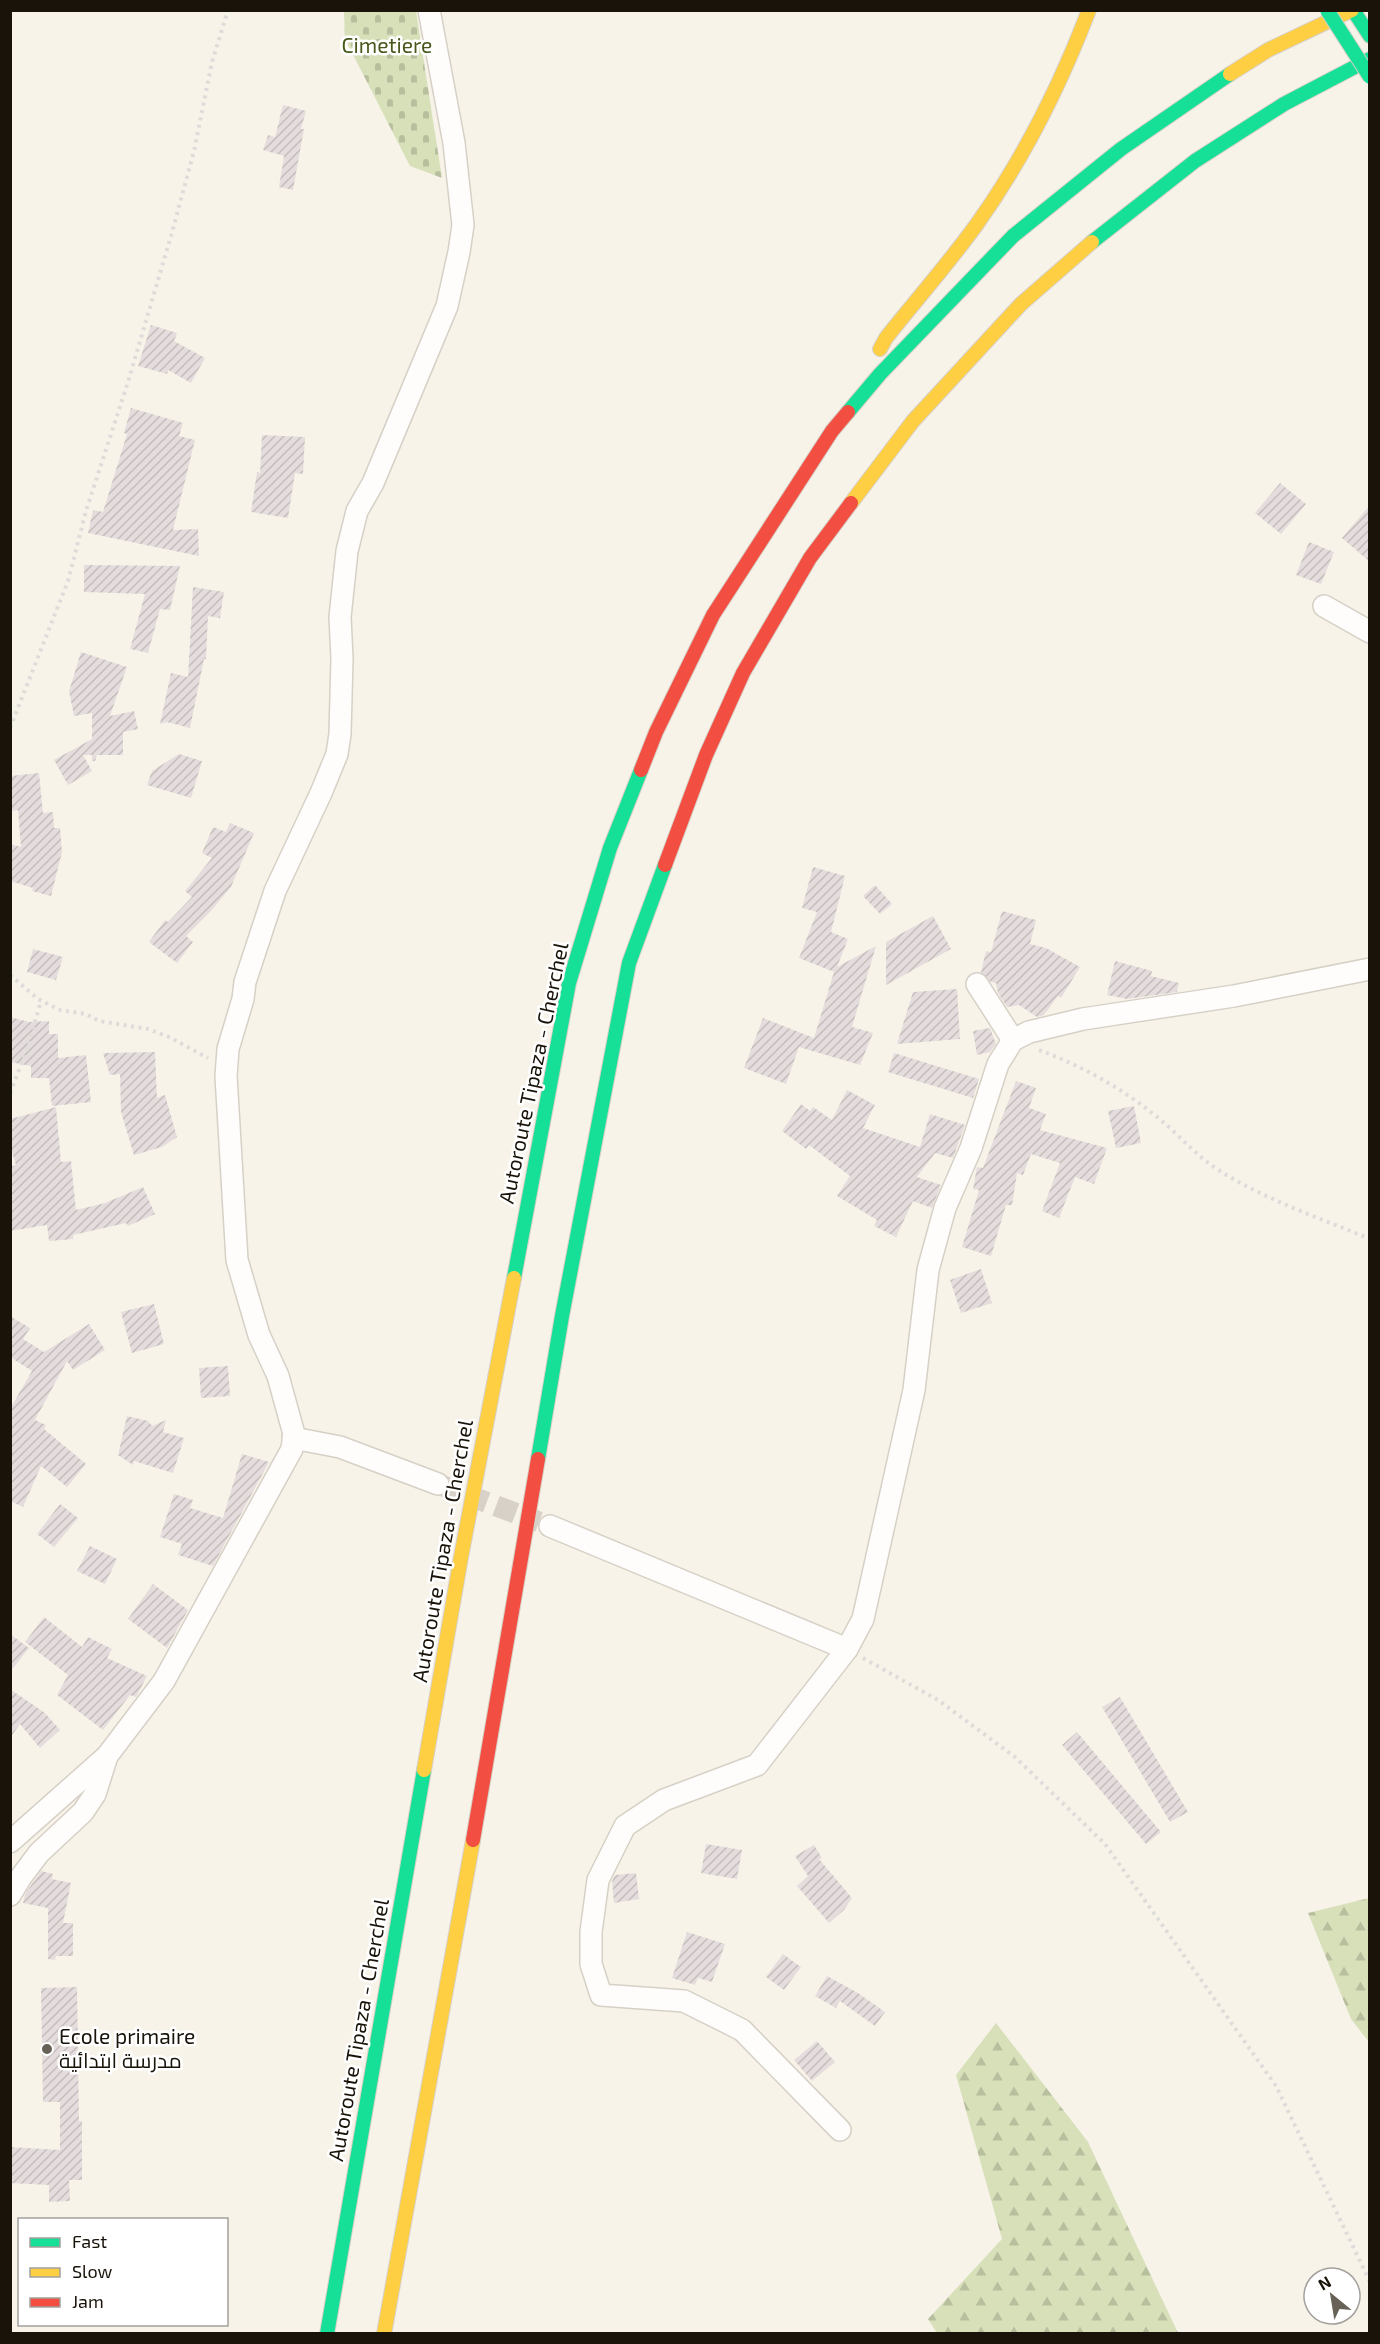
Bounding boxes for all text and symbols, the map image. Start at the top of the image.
park label: Cimetiere [342,32,432,57]
street label: Autoroute Tipaza - Cherchel [493,939,573,1205]
street label: Autoroute Tipaza - Cherchel [406,1417,477,1684]
street label: Autoroute Tipaza - Cherchel [322,1896,393,2163]
place label: Ecole primaire مدرسة ابتدائية [59,2023,195,2073]
marker: Ecole primaire مدرسة ابتدائية [40,2042,54,2056]
legend [18,2218,228,2326]
text: Fast [72,2230,107,2252]
text: Slow [72,2260,113,2282]
north arrow [1302,2266,1362,2326]
text: N [1314,2271,1334,2294]
text: Jam [72,2290,104,2312]

